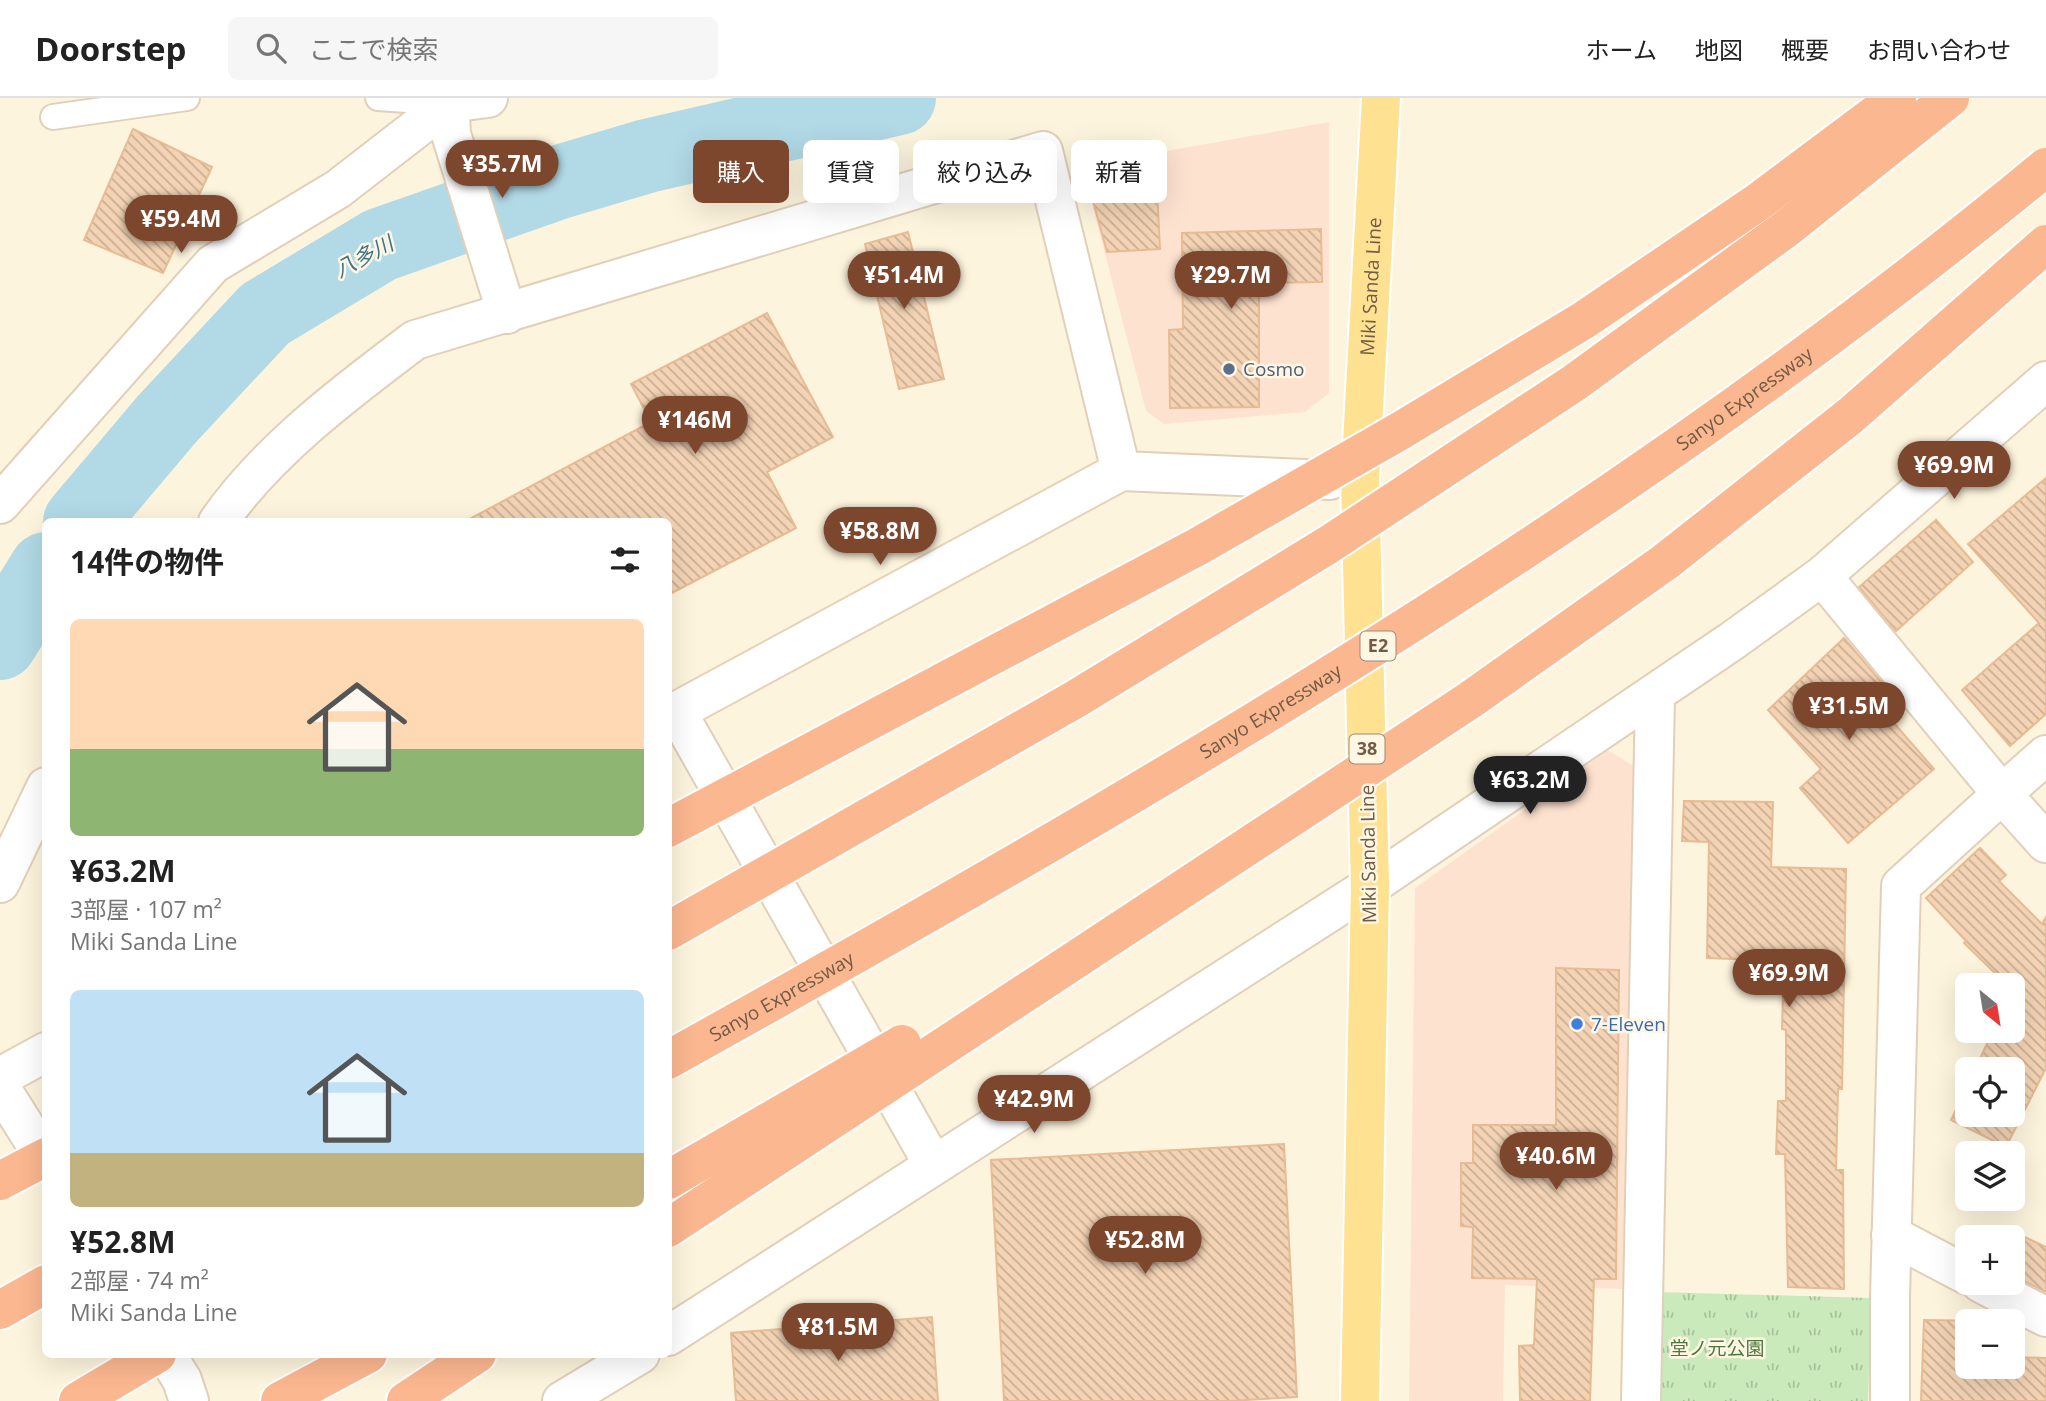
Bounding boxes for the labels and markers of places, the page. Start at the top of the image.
pin: ¥35.7M [445,140,559,200]
pin: ¥59.4M [124,195,238,255]
pin: ¥51.4M [847,252,961,311]
pin: ¥29.7M [1174,252,1288,311]
place label: Cosmo [1243,356,1304,382]
marker: Cosmo [1221,361,1237,377]
pin: ¥146M [646,396,744,456]
pin: ¥69.9M [1897,442,2011,501]
pin: ¥58.8M [823,508,937,567]
pin: ¥31.5M [1792,682,1906,742]
pin: ¥63.2M [1473,756,1587,816]
pin: ¥69.9M [1732,950,1846,1009]
place label: 7-Eleven [1591,1011,1666,1037]
marker: 7-Eleven [1569,1016,1585,1032]
pin: ¥42.9M [977,1076,1091,1135]
pin: ¥40.6M [1499,1132,1613,1192]
pin: ¥52.8M [1088,1216,1202,1276]
pin: ¥81.5M [781,1304,895,1363]

